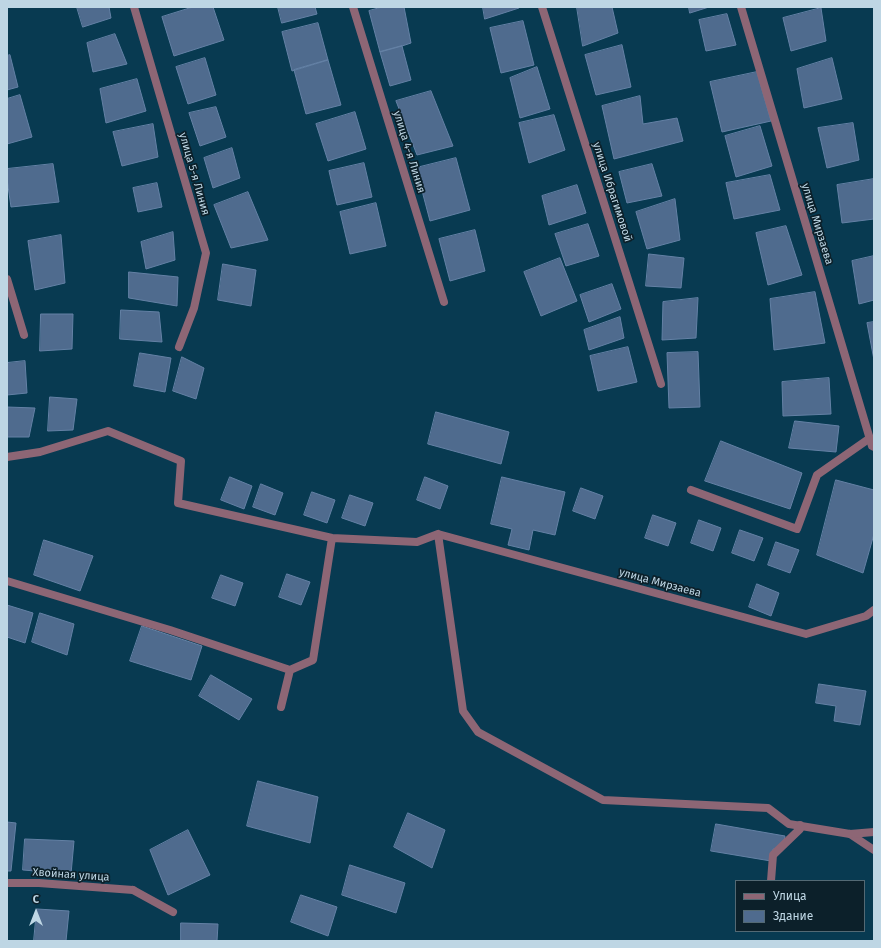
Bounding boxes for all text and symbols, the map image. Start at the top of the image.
street label: улица 4-я Линия [390,109,428,195]
street label: улица 5-я Линия [176,131,212,217]
street label: улица Ибрагимовой [590,140,634,244]
street label: улица Мирзаева [798,182,836,266]
street label: улица Мирзаева [618,566,702,600]
street label: Хвойная улица [32,866,110,884]
legend [735,880,865,932]
text: Улица [773,889,807,903]
north arrow [16,892,56,932]
text: С [33,893,39,906]
text: Здание [773,909,813,923]

